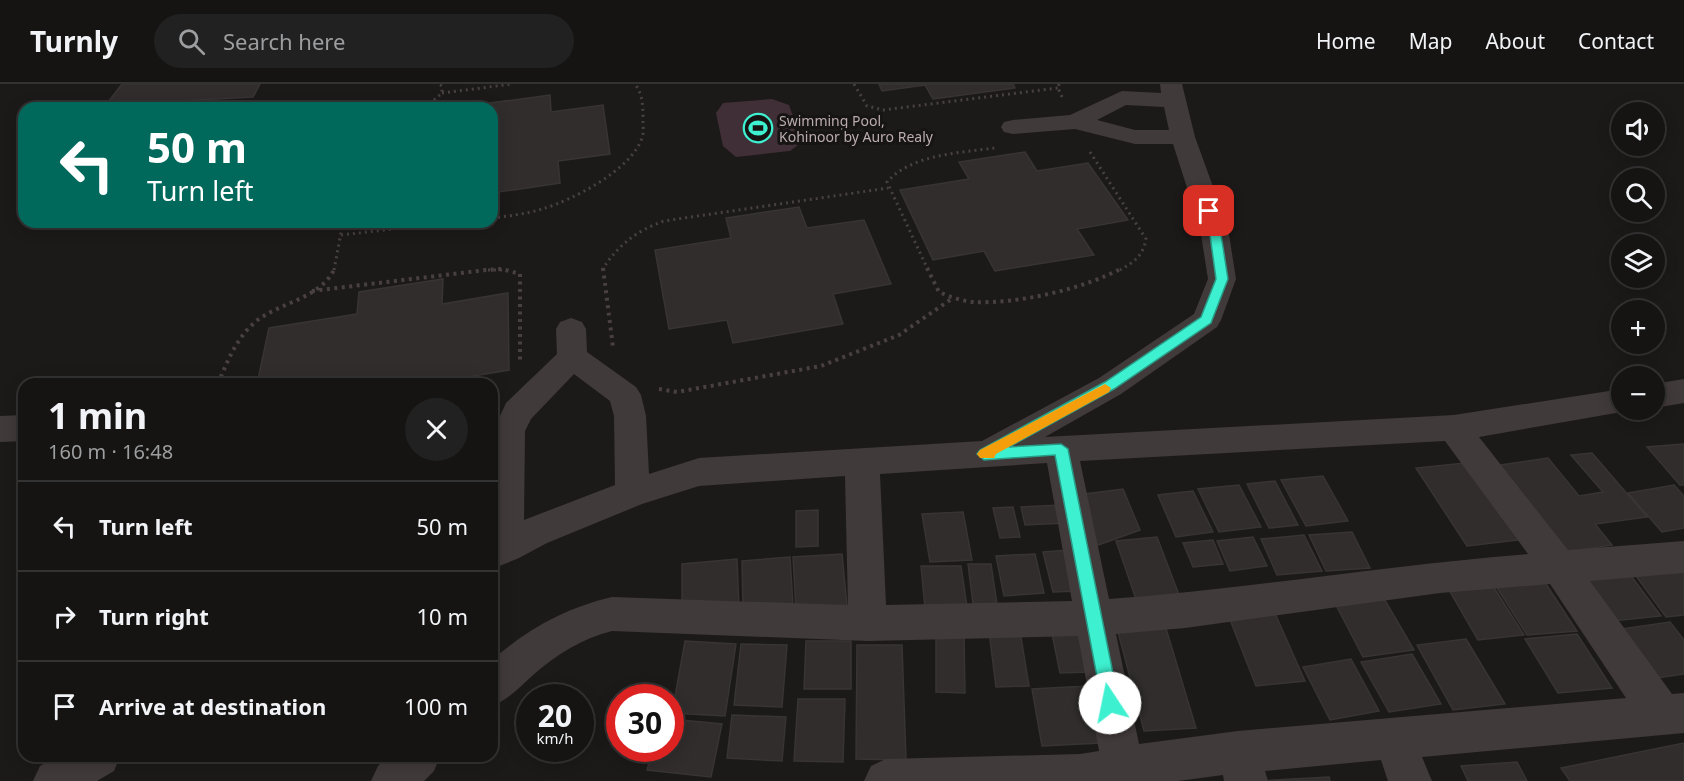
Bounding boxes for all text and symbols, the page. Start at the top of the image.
search box [154,14,574,68]
text: Turnly [30,22,118,60]
icon: search [175,25,208,58]
text: Search here [223,26,345,56]
text: Home [1316,27,1376,55]
text: Map [1409,27,1452,55]
text: About [1485,27,1545,55]
text: Contact [1578,27,1654,55]
map controls [1611,102,1665,420]
button: sound [1611,102,1665,156]
place label: Swimming Pool, Kohinoor by Auro Realy [779,111,934,146]
sports icon: Swimming Pool, Kohinoor by Auro Realy [742,112,774,144]
text: 50 m [147,118,247,175]
icon: left [48,126,126,204]
button: search [1611,168,1665,222]
text: Turn left [147,172,253,209]
pin [1183,185,1234,236]
icon: arrive [1192,194,1225,227]
button: layers [1611,234,1665,288]
button: + [1611,300,1665,354]
button: − [1611,366,1665,420]
text: 1 min [48,391,147,440]
button: close [405,398,468,461]
text: 160 m · 16:48 [48,438,173,465]
icon: left [48,510,81,543]
text: Turn left [99,511,193,541]
text: 50 m [417,511,468,541]
icon: right [48,600,81,633]
text: Turn right [99,601,209,631]
text: 10 m [417,601,468,631]
position arrow [1078,671,1142,735]
speed limit sign: 30 [606,684,684,762]
icon: arrive [48,690,81,723]
text: Arrive at destination [99,691,326,721]
text: 100 m [404,691,468,721]
text: 20 [538,695,572,736]
text: km/h [537,728,573,748]

